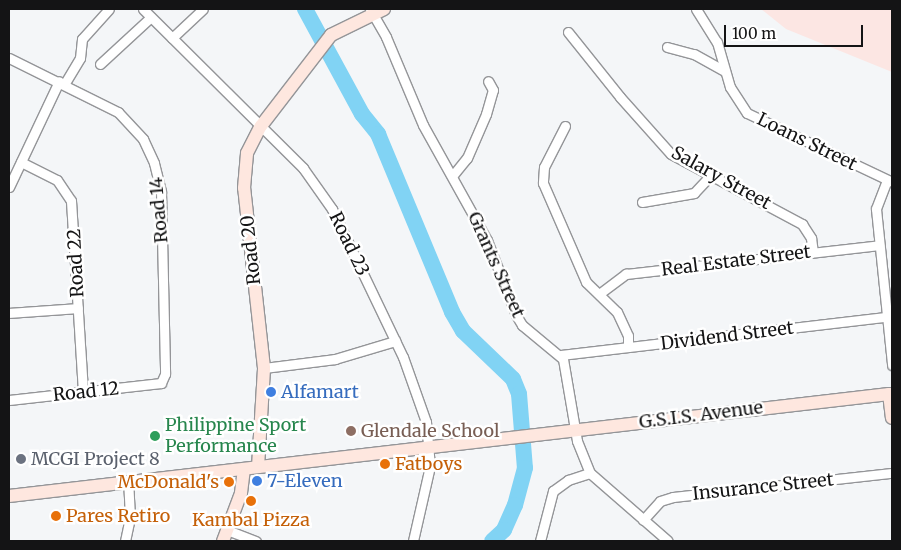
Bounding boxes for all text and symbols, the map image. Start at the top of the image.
scale bar [726,15,865,47]
text: 100 m [732,24,776,43]
street label: Loans Street [754,109,860,175]
street label: Salary Street [667,142,775,214]
street label: Road 14 [145,176,173,244]
street label: Road 23 [324,209,374,279]
street label: Grants Street [463,209,529,321]
street label: Road 20 [237,214,265,286]
street label: Road 22 [63,228,89,298]
street label: Real Estate Street [660,241,812,281]
street label: Dividend Street [659,317,795,355]
street label: Road 12 [52,378,120,406]
place label: Alfamart [281,381,359,403]
marker: Alfamart [265,386,277,398]
street label: G.S.I.S. Avenue [638,397,764,433]
place label: Philippine Sport Performance [165,415,306,458]
place label: Glendale School [361,420,499,442]
marker: Glendale School [345,425,357,437]
marker: Philippine Sport Performance [149,430,161,442]
place label: MCGI Project 8 [31,448,160,470]
marker: MCGI Project 8 [15,453,27,465]
place label: Fatboys [395,453,462,475]
marker: Fatboys [379,458,391,470]
street label: Insurance Street [691,469,835,505]
place label: 7-Eleven [267,470,343,492]
place label: McDonald's [117,471,219,493]
marker: 7-Eleven [251,475,263,487]
marker: McDonald's [223,476,235,488]
marker: Kambal Pizza [245,495,257,507]
place label: Pares Retiro [66,505,170,527]
place label: Kambal Pizza [192,509,310,531]
marker: Pares Retiro [50,510,62,522]

